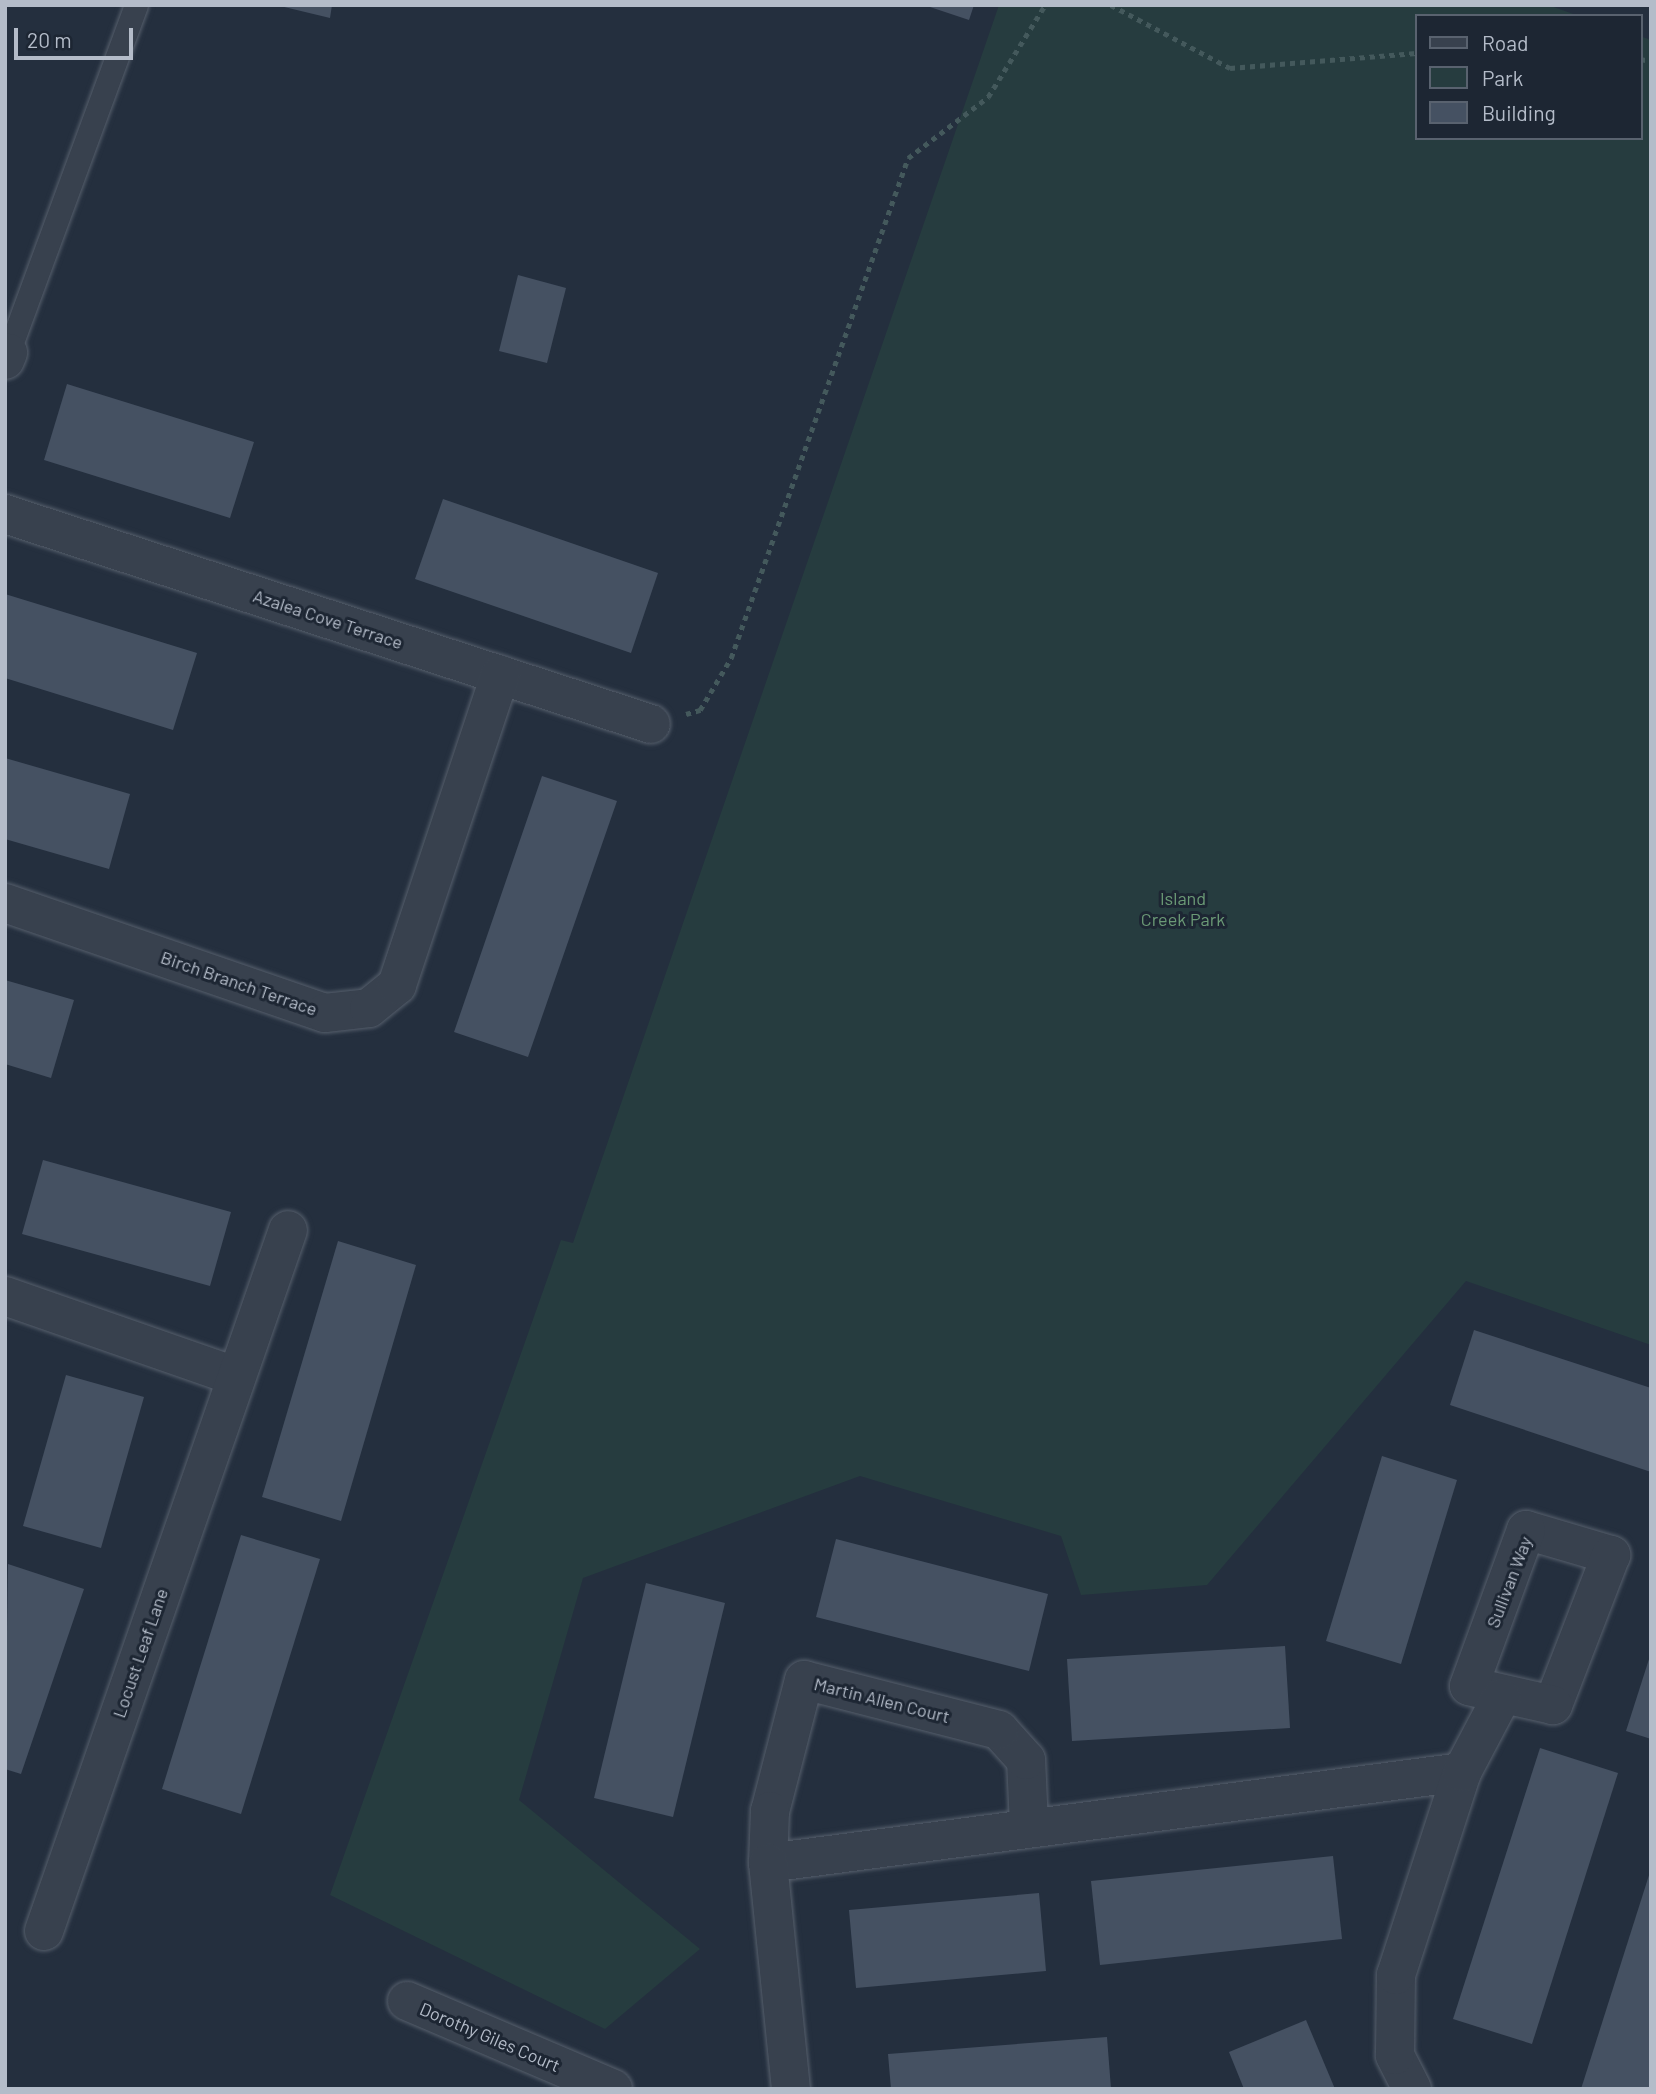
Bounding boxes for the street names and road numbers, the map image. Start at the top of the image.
street label: Azalea Cove Terrace [250,585,406,653]
street label: Birch Branch Terrace [158,946,320,1020]
street label: Sullivan Way [1482,1533,1536,1631]
street label: Locust Leaf Lane [108,1586,172,1720]
street label: Martin Allen Court [812,1673,952,1727]
street label: Dorothy Giles Court [417,1998,563,2076]

